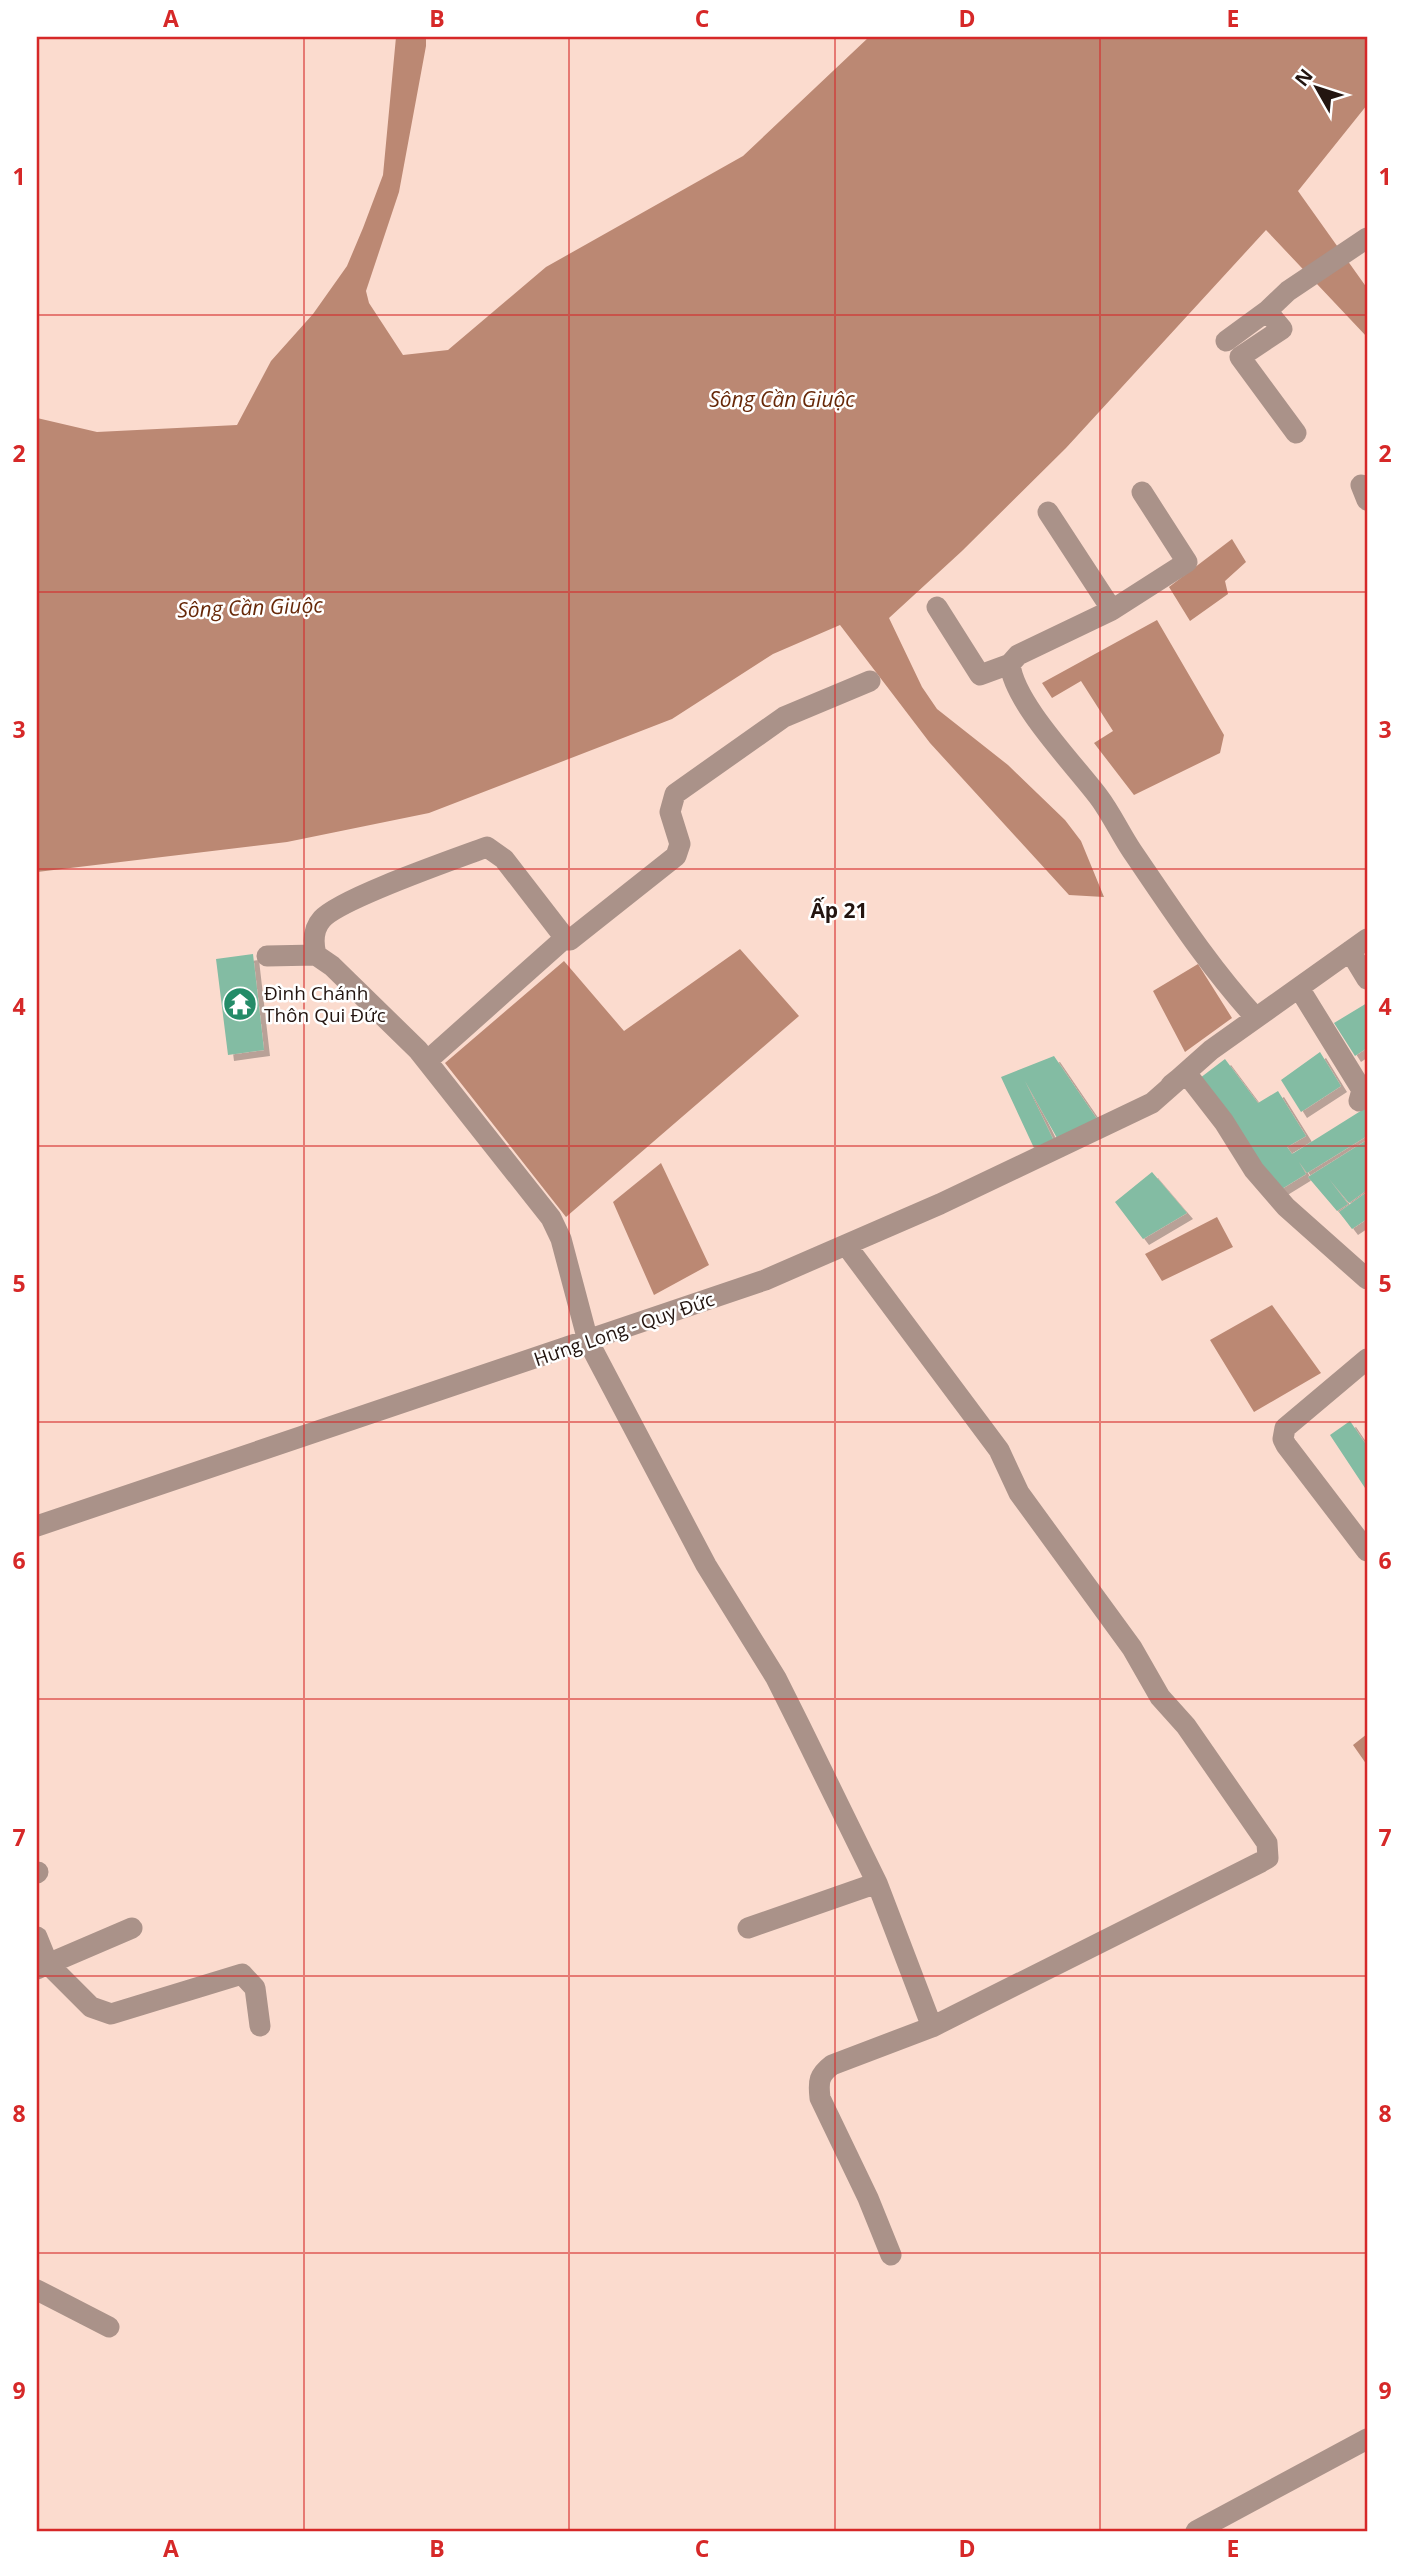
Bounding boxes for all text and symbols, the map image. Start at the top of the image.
text: A [163,2,179,34]
text: B [429,2,445,34]
text: C [695,2,709,34]
text: D [958,2,976,34]
text: E [1227,2,1239,34]
north arrow [1282,52,1352,122]
text: N [1289,63,1319,91]
text: 1 [12,160,26,192]
text: 1 [1378,160,1392,192]
water label: Sông Cần Giuộc [709,385,855,413]
text: 2 [12,437,26,469]
text: 2 [1378,437,1392,469]
water label: Sông Cần Giuộc [177,590,324,624]
text: 3 [12,713,26,745]
text: 3 [1378,713,1392,745]
district label: Ấp 21 [810,896,868,924]
place label: Đình Chánh Thôn Qui Đức [264,980,386,1028]
temple icon: Đình Chánh Thôn Qui Đức [221,985,259,1023]
text: 4 [12,990,26,1022]
text: 4 [1378,990,1392,1022]
text: 5 [12,1267,26,1299]
text: 5 [1378,1267,1392,1299]
street label: Hưng Long - Quy Đức [530,1286,718,1372]
text: 6 [12,1544,26,1576]
text: 6 [1378,1544,1392,1576]
text: 7 [12,1821,26,1853]
text: 7 [1378,1821,1392,1853]
text: 8 [12,2097,26,2129]
text: 8 [1378,2097,1392,2129]
text: 9 [12,2374,26,2406]
text: 9 [1378,2374,1392,2406]
text: A [163,2532,179,2564]
text: B [429,2532,445,2564]
text: C [695,2532,709,2564]
text: D [958,2532,976,2564]
text: E [1227,2532,1239,2564]

